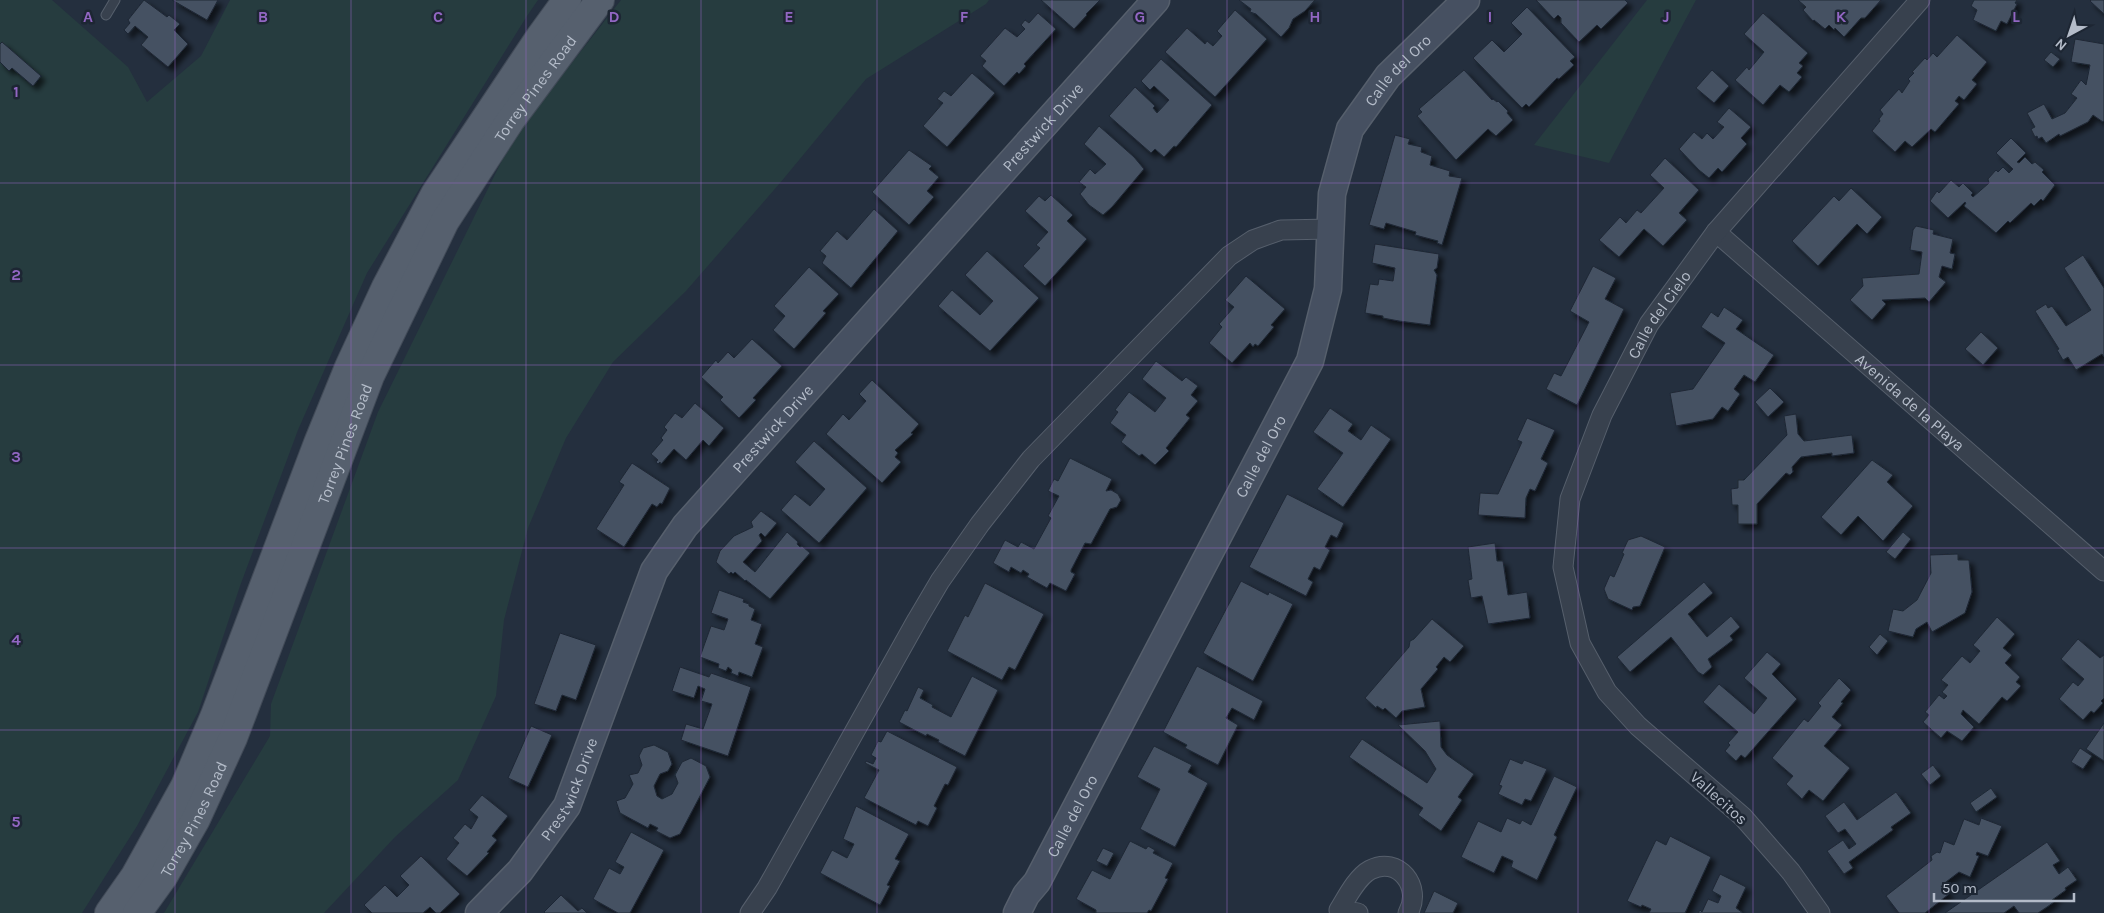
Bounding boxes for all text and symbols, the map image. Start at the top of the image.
text: A [83,7,93,26]
text: B [258,7,268,26]
text: C [433,7,443,26]
text: D [609,7,620,26]
text: E [784,7,794,26]
text: F [960,7,969,26]
text: G [1135,7,1145,26]
text: H [1309,7,1321,26]
text: I [1488,7,1492,26]
text: J [1662,7,1670,26]
text: K [1836,7,1847,26]
text: L [2012,7,2020,26]
north arrow [2044,10,2094,60]
street label: Calle del Oro [1360,30,1435,110]
street label: Torrey Pines Road [490,31,580,145]
text: N [2052,35,2070,54]
street label: Prestwick Drive [998,79,1087,175]
text: 1 [13,82,19,101]
text: 2 [11,265,21,284]
street label: Calle del Cielo [1623,267,1694,362]
street label: Avenida de la Playa [1852,349,1969,455]
street label: Prestwick Drive [728,380,817,477]
street label: Torrey Pines Road [313,381,376,506]
street label: Calle del Oro [1231,412,1290,501]
text: 3 [11,447,21,466]
text: 4 [11,630,21,649]
street label: Prestwick Drive [536,735,601,844]
street label: Torrey Pines Road [156,758,231,880]
street label: Vallecitos [1686,767,1752,829]
street label: Calle del Oro [1042,771,1101,860]
text: 5 [11,812,21,831]
scale bar [1934,870,2074,902]
text: 50 m [1942,879,1977,897]

